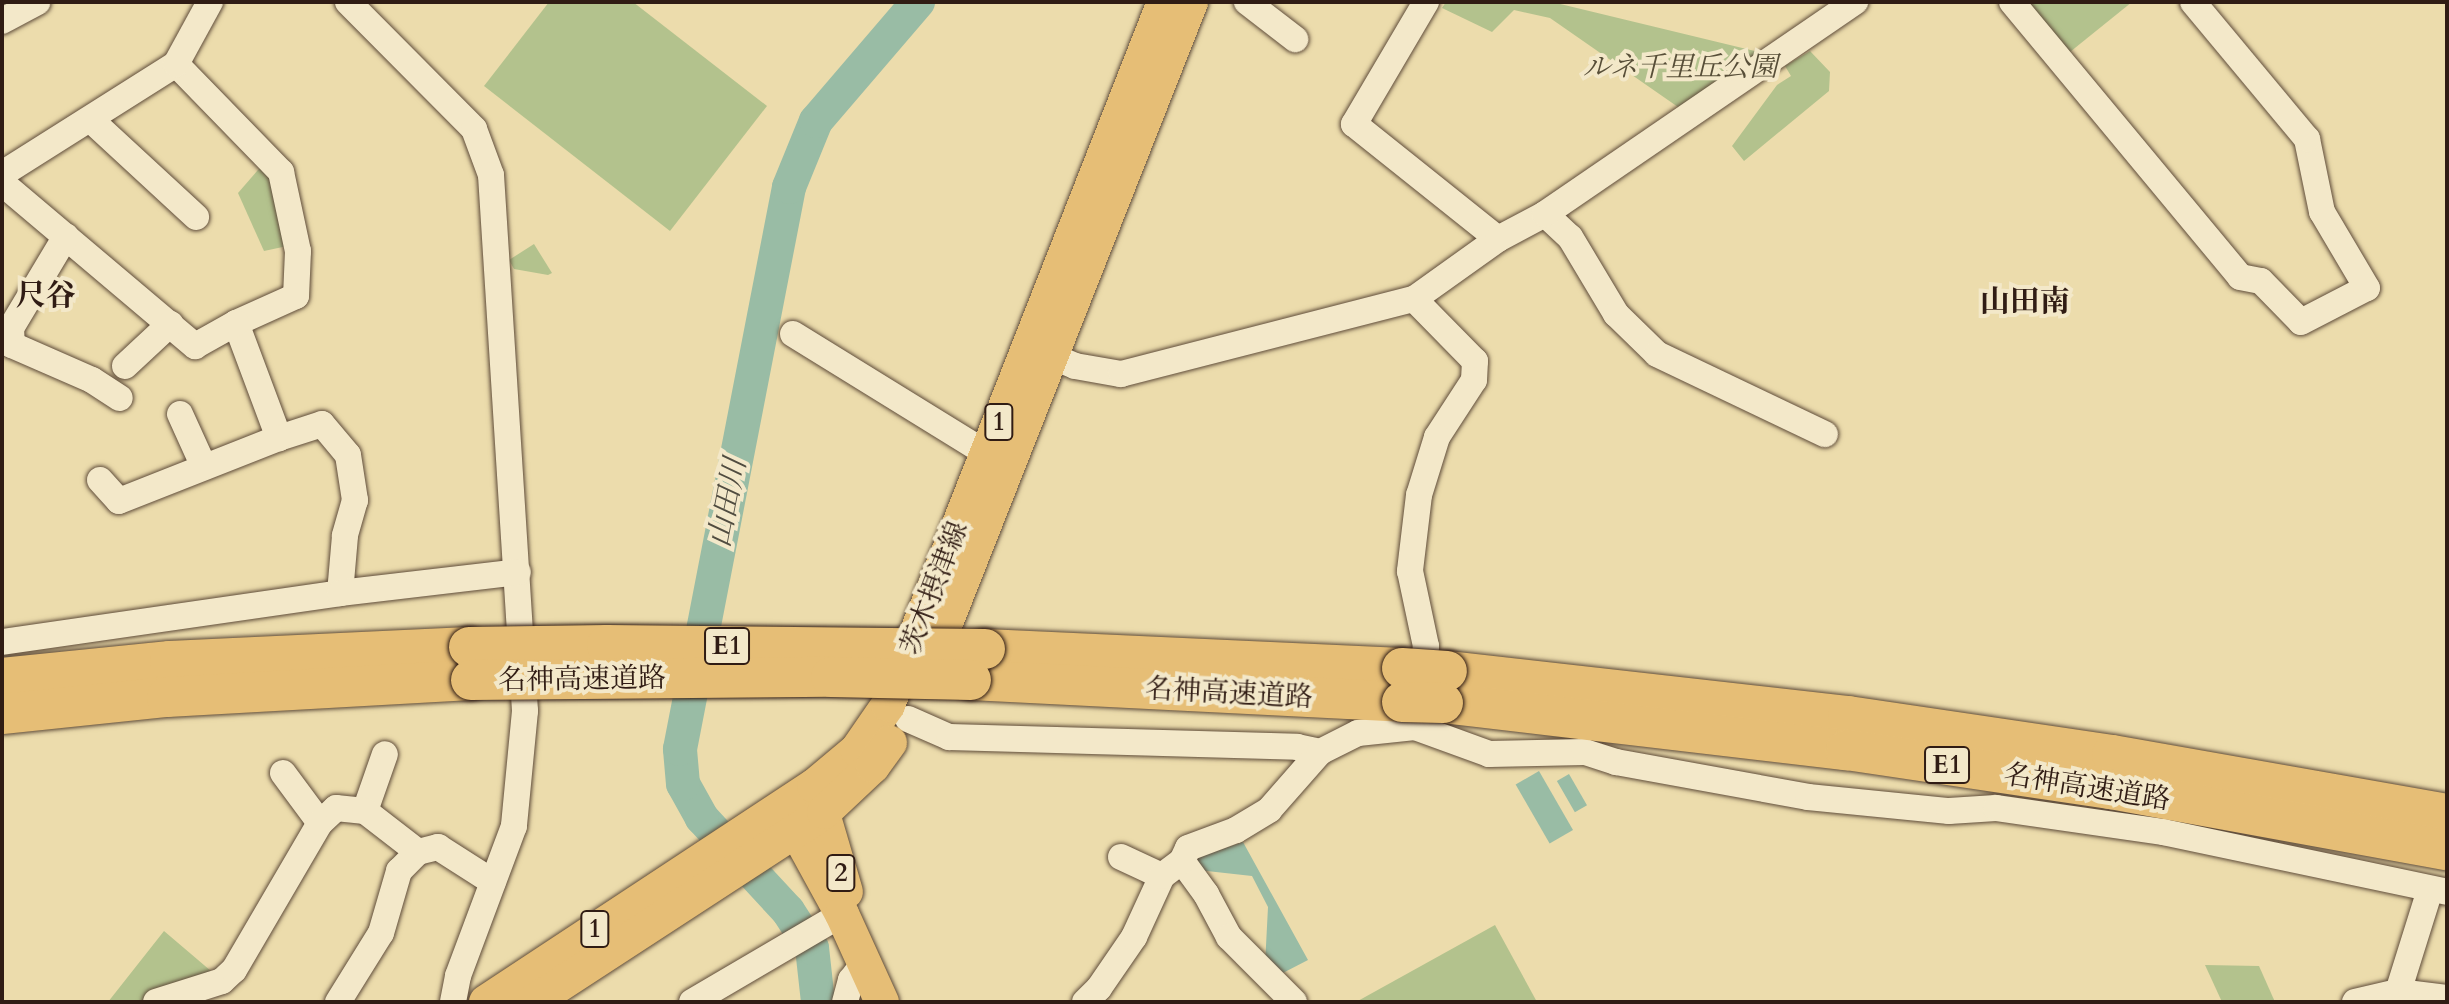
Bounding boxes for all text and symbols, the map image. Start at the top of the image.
park label: ルネ千里丘公園 [1582,50,1778,84]
district label: 尺谷 [16,278,76,314]
district label: 山田南 [1980,284,2070,320]
road number: 1 [983,400,1015,444]
water label: 山田川 [702,455,754,551]
street label: 茨木摂津線 [893,517,975,659]
road number: E1 [703,624,751,668]
street label: 名神高速道路 [498,661,666,697]
street label: 名神高速道路 [1144,672,1314,714]
road number: E1 [1923,743,1971,787]
street label: 名神高速道路 [2001,757,2173,817]
road number: 2 [825,851,857,895]
road number: 1 [579,907,611,951]

